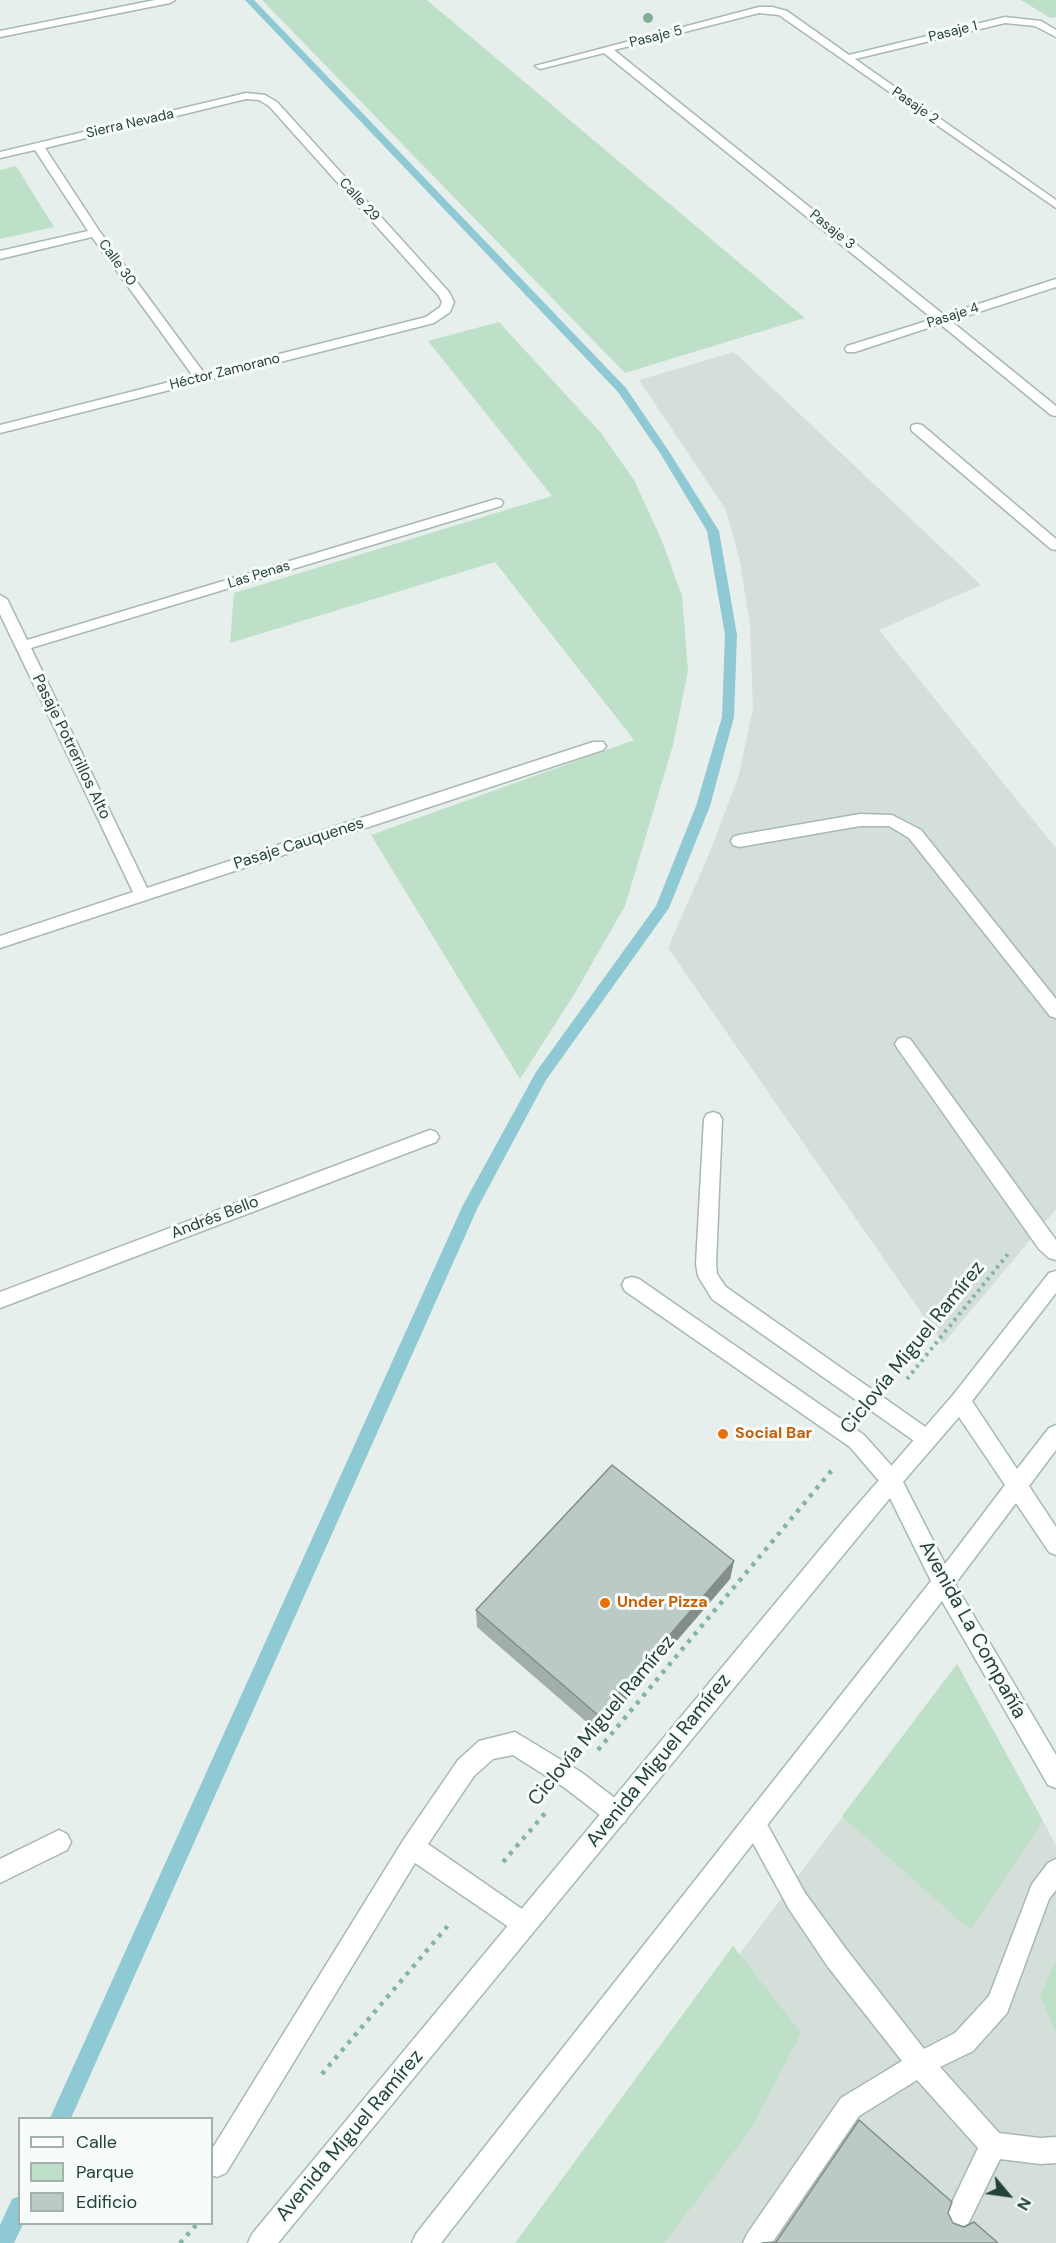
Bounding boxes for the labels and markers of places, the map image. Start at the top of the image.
place label: Social Bar [735,1424,812,1444]
marker: Social Bar [716,1427,730,1441]
place label: Under Pizza [617,1593,708,1613]
marker: Under Pizza [598,1596,612,1610]

